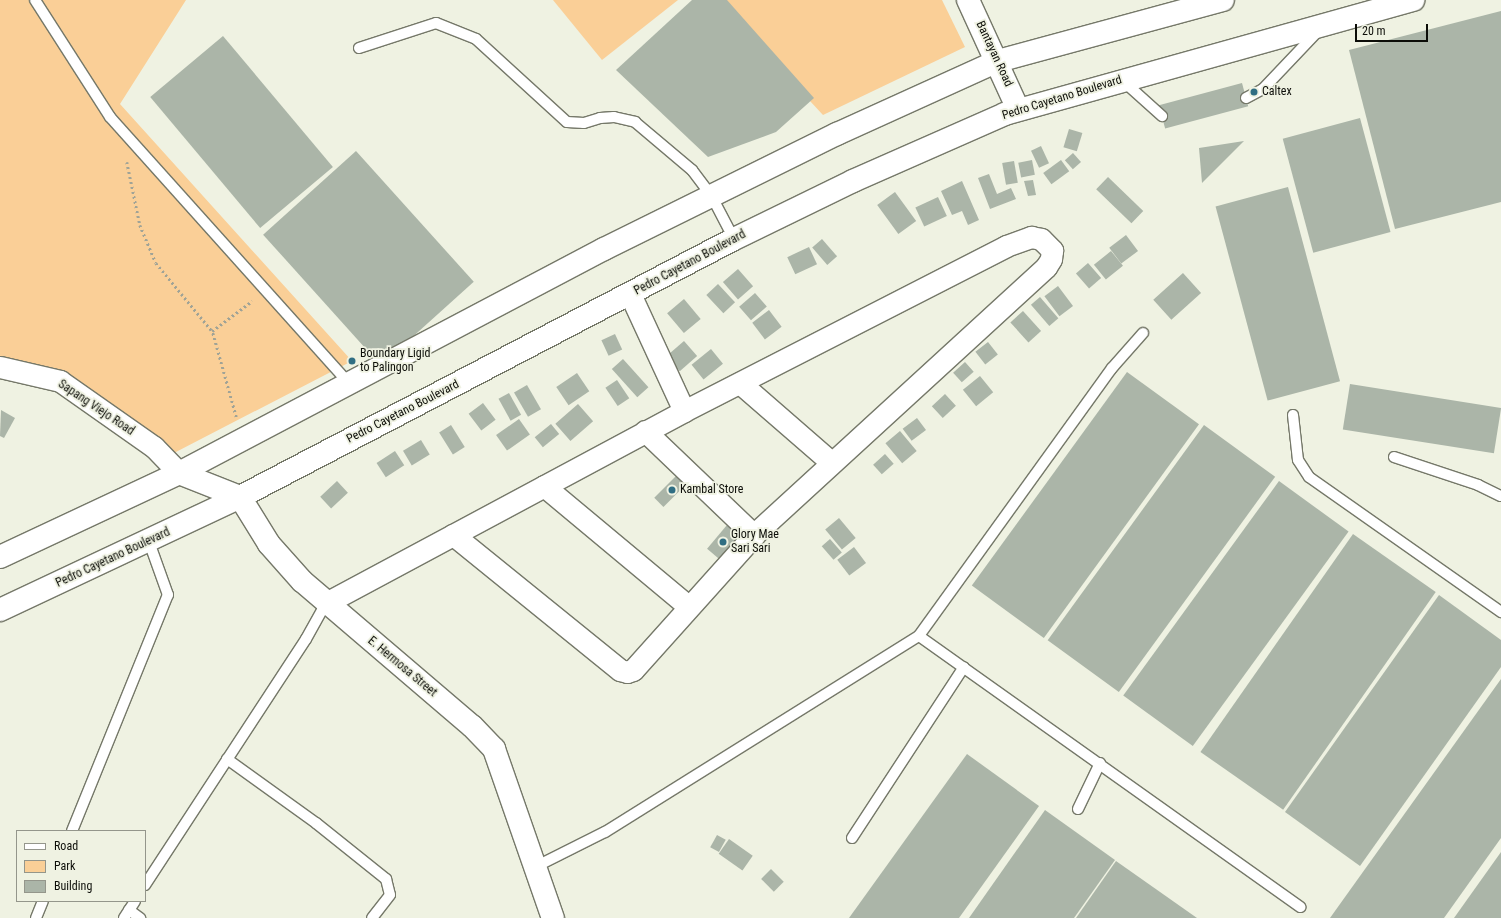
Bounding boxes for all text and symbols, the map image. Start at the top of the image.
scale bar [1357,16,1430,42]
street label: Bantayan Road [973,19,1015,89]
text: 20 m [1362,24,1386,38]
street label: Pedro Cayetano Boulevard [1000,73,1124,123]
place label: Caltex [1262,85,1292,99]
marker: Caltex [1249,87,1259,97]
street label: Pedro Cayetano Boulevard [632,227,748,299]
place label: Boundary Ligid to Palingon [360,347,430,375]
marker: Boundary Ligid to Palingon [347,356,357,366]
street label: Sapang Viejo Road [55,377,137,439]
street label: Pedro Cayetano Boulevard [344,377,462,447]
place label: Kambal Store [680,483,743,497]
marker: Kambal Store [667,485,677,495]
street label: Pedro Cayetano Boulevard [54,525,172,591]
place label: Glory Mae Sari Sari [731,528,779,556]
marker: Glory Mae Sari Sari [718,537,728,547]
street label: E. Hermosa Street [365,634,439,700]
legend [16,830,146,902]
text: Road [54,839,78,853]
text: Park [54,859,75,873]
text: Building [54,879,92,893]

